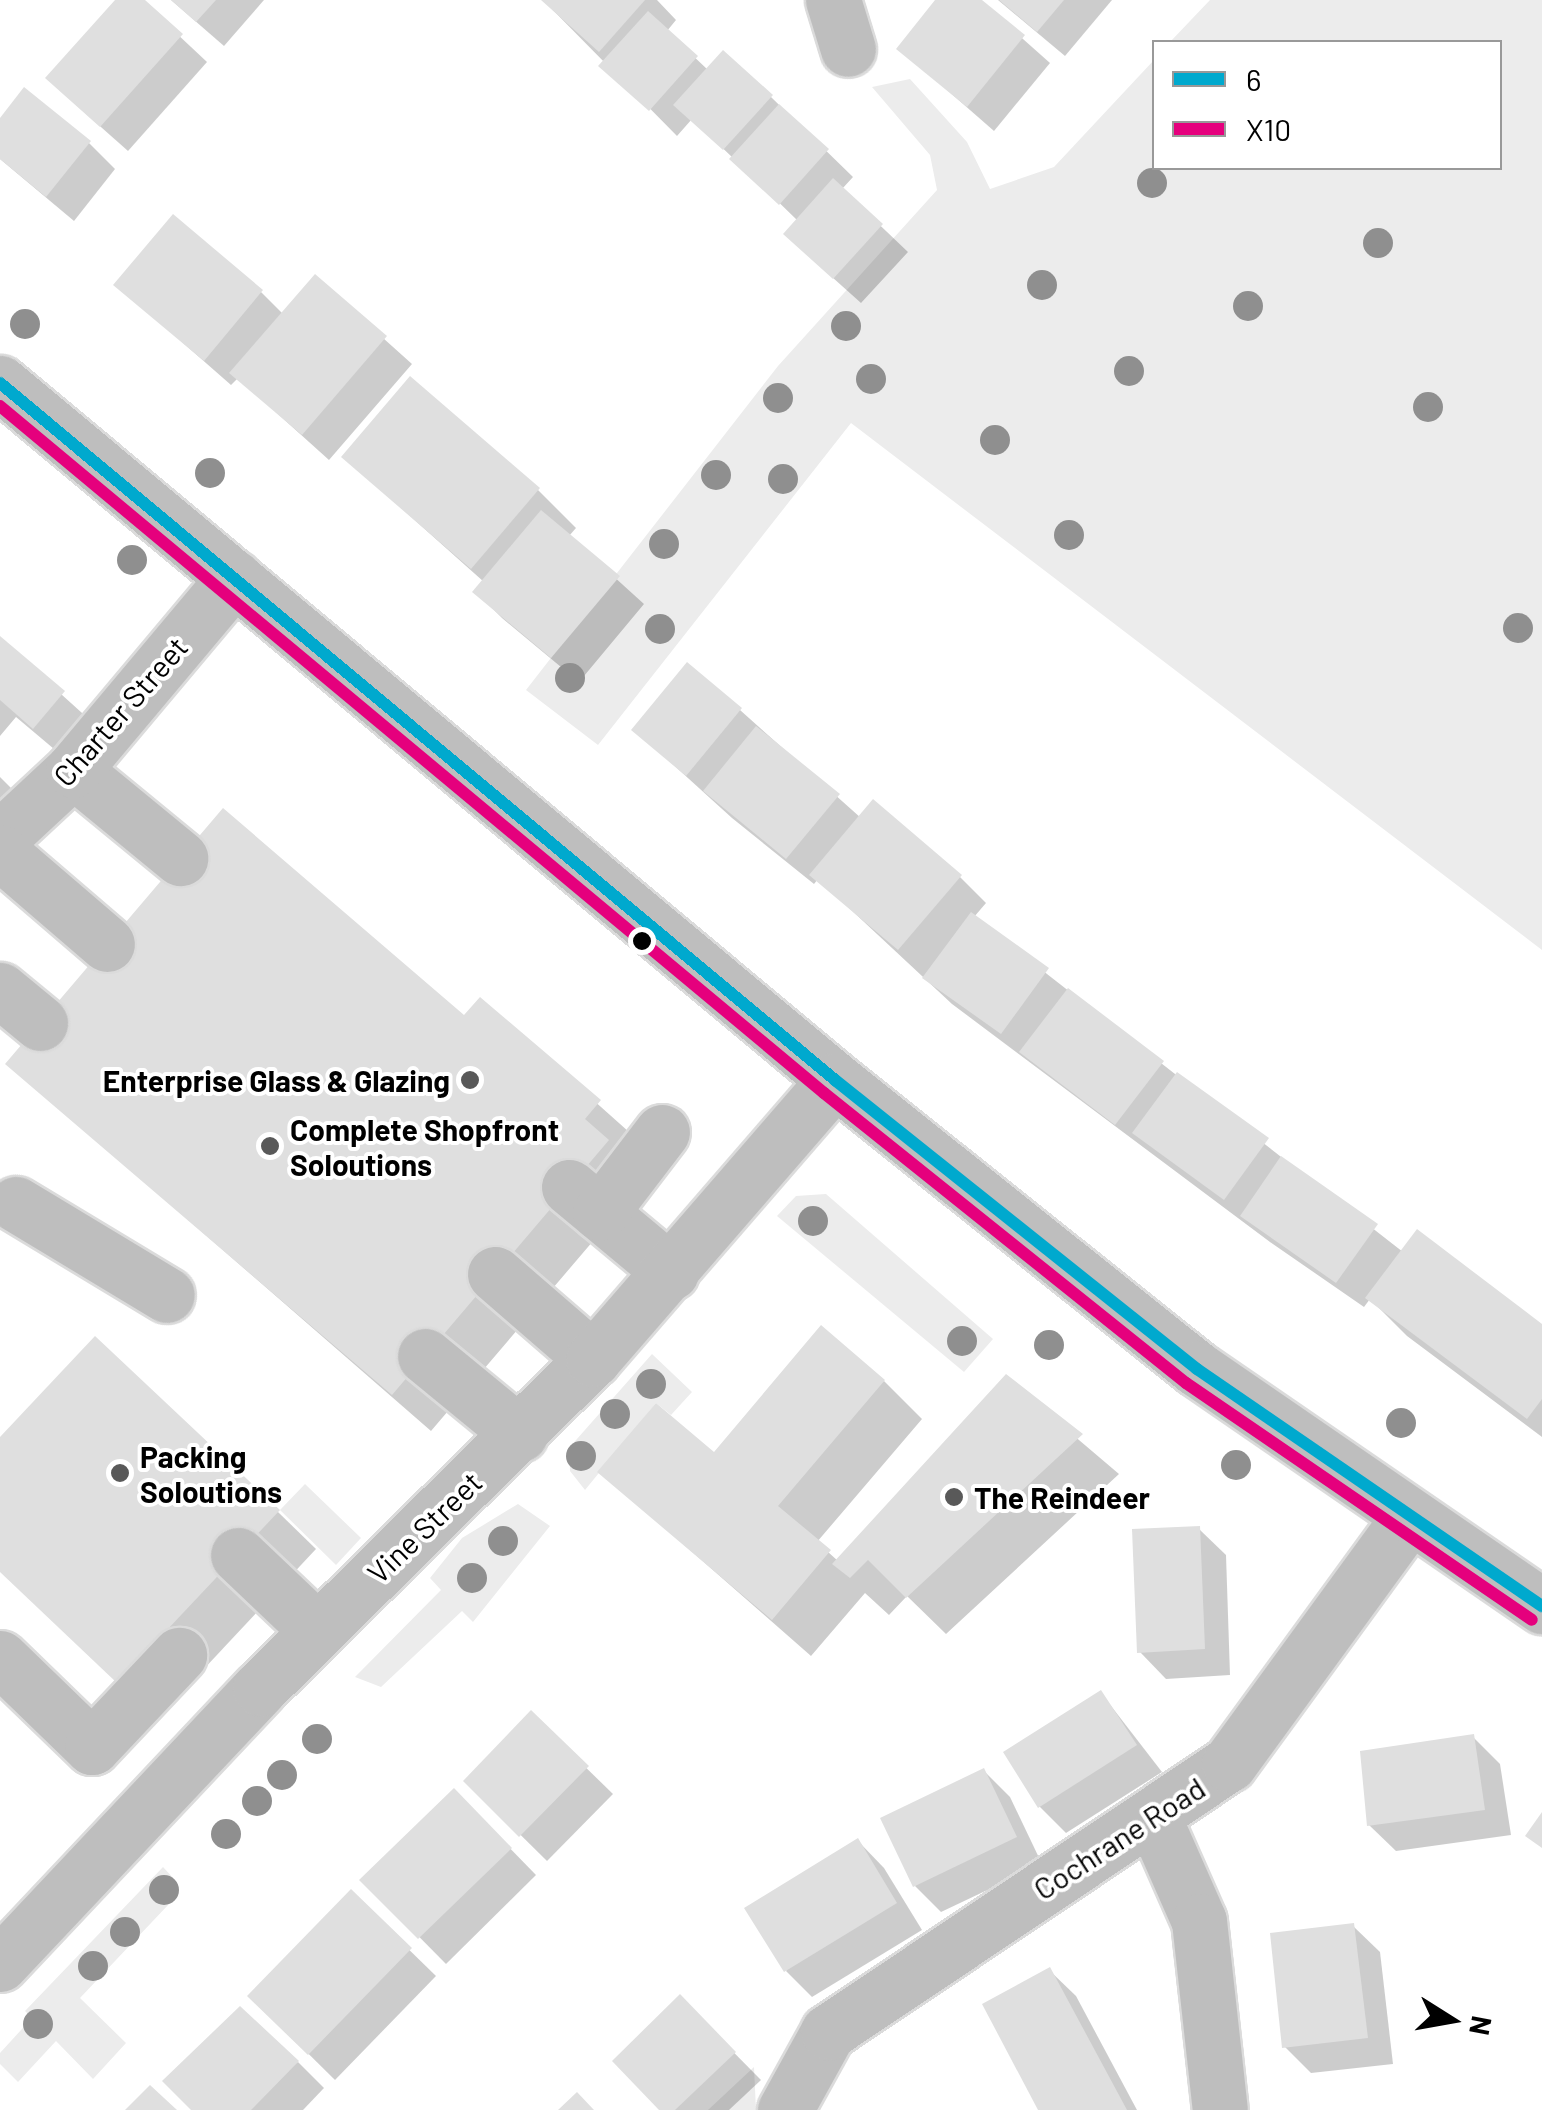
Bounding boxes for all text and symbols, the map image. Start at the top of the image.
legend [1152,40,1502,170]
text: 6 [1246,61,1261,97]
text: X10 [1246,111,1291,147]
street label: Charter Street [45,629,195,793]
unlabelled marker [632,931,652,951]
place label: Enterprise Glass & Glazing [103,1062,450,1098]
marker: Enterprise Glass & Glazing [459,1069,481,1091]
place label: Complete Shopfront Soloutions [290,1111,559,1182]
marker: Complete Shopfront Soloutions [259,1135,281,1157]
place label: Packing Soloutions [140,1438,282,1508]
marker: Packing Soloutions [109,1462,131,1484]
street label: Vine Street [359,1464,489,1590]
place label: The Reindeer [974,1479,1150,1515]
marker: The Reindeer [943,1486,965,1508]
street label: Cochrane Road [1027,1769,1211,1907]
north arrow [1402,1970,1502,2070]
text: N [1463,2013,1500,2038]

